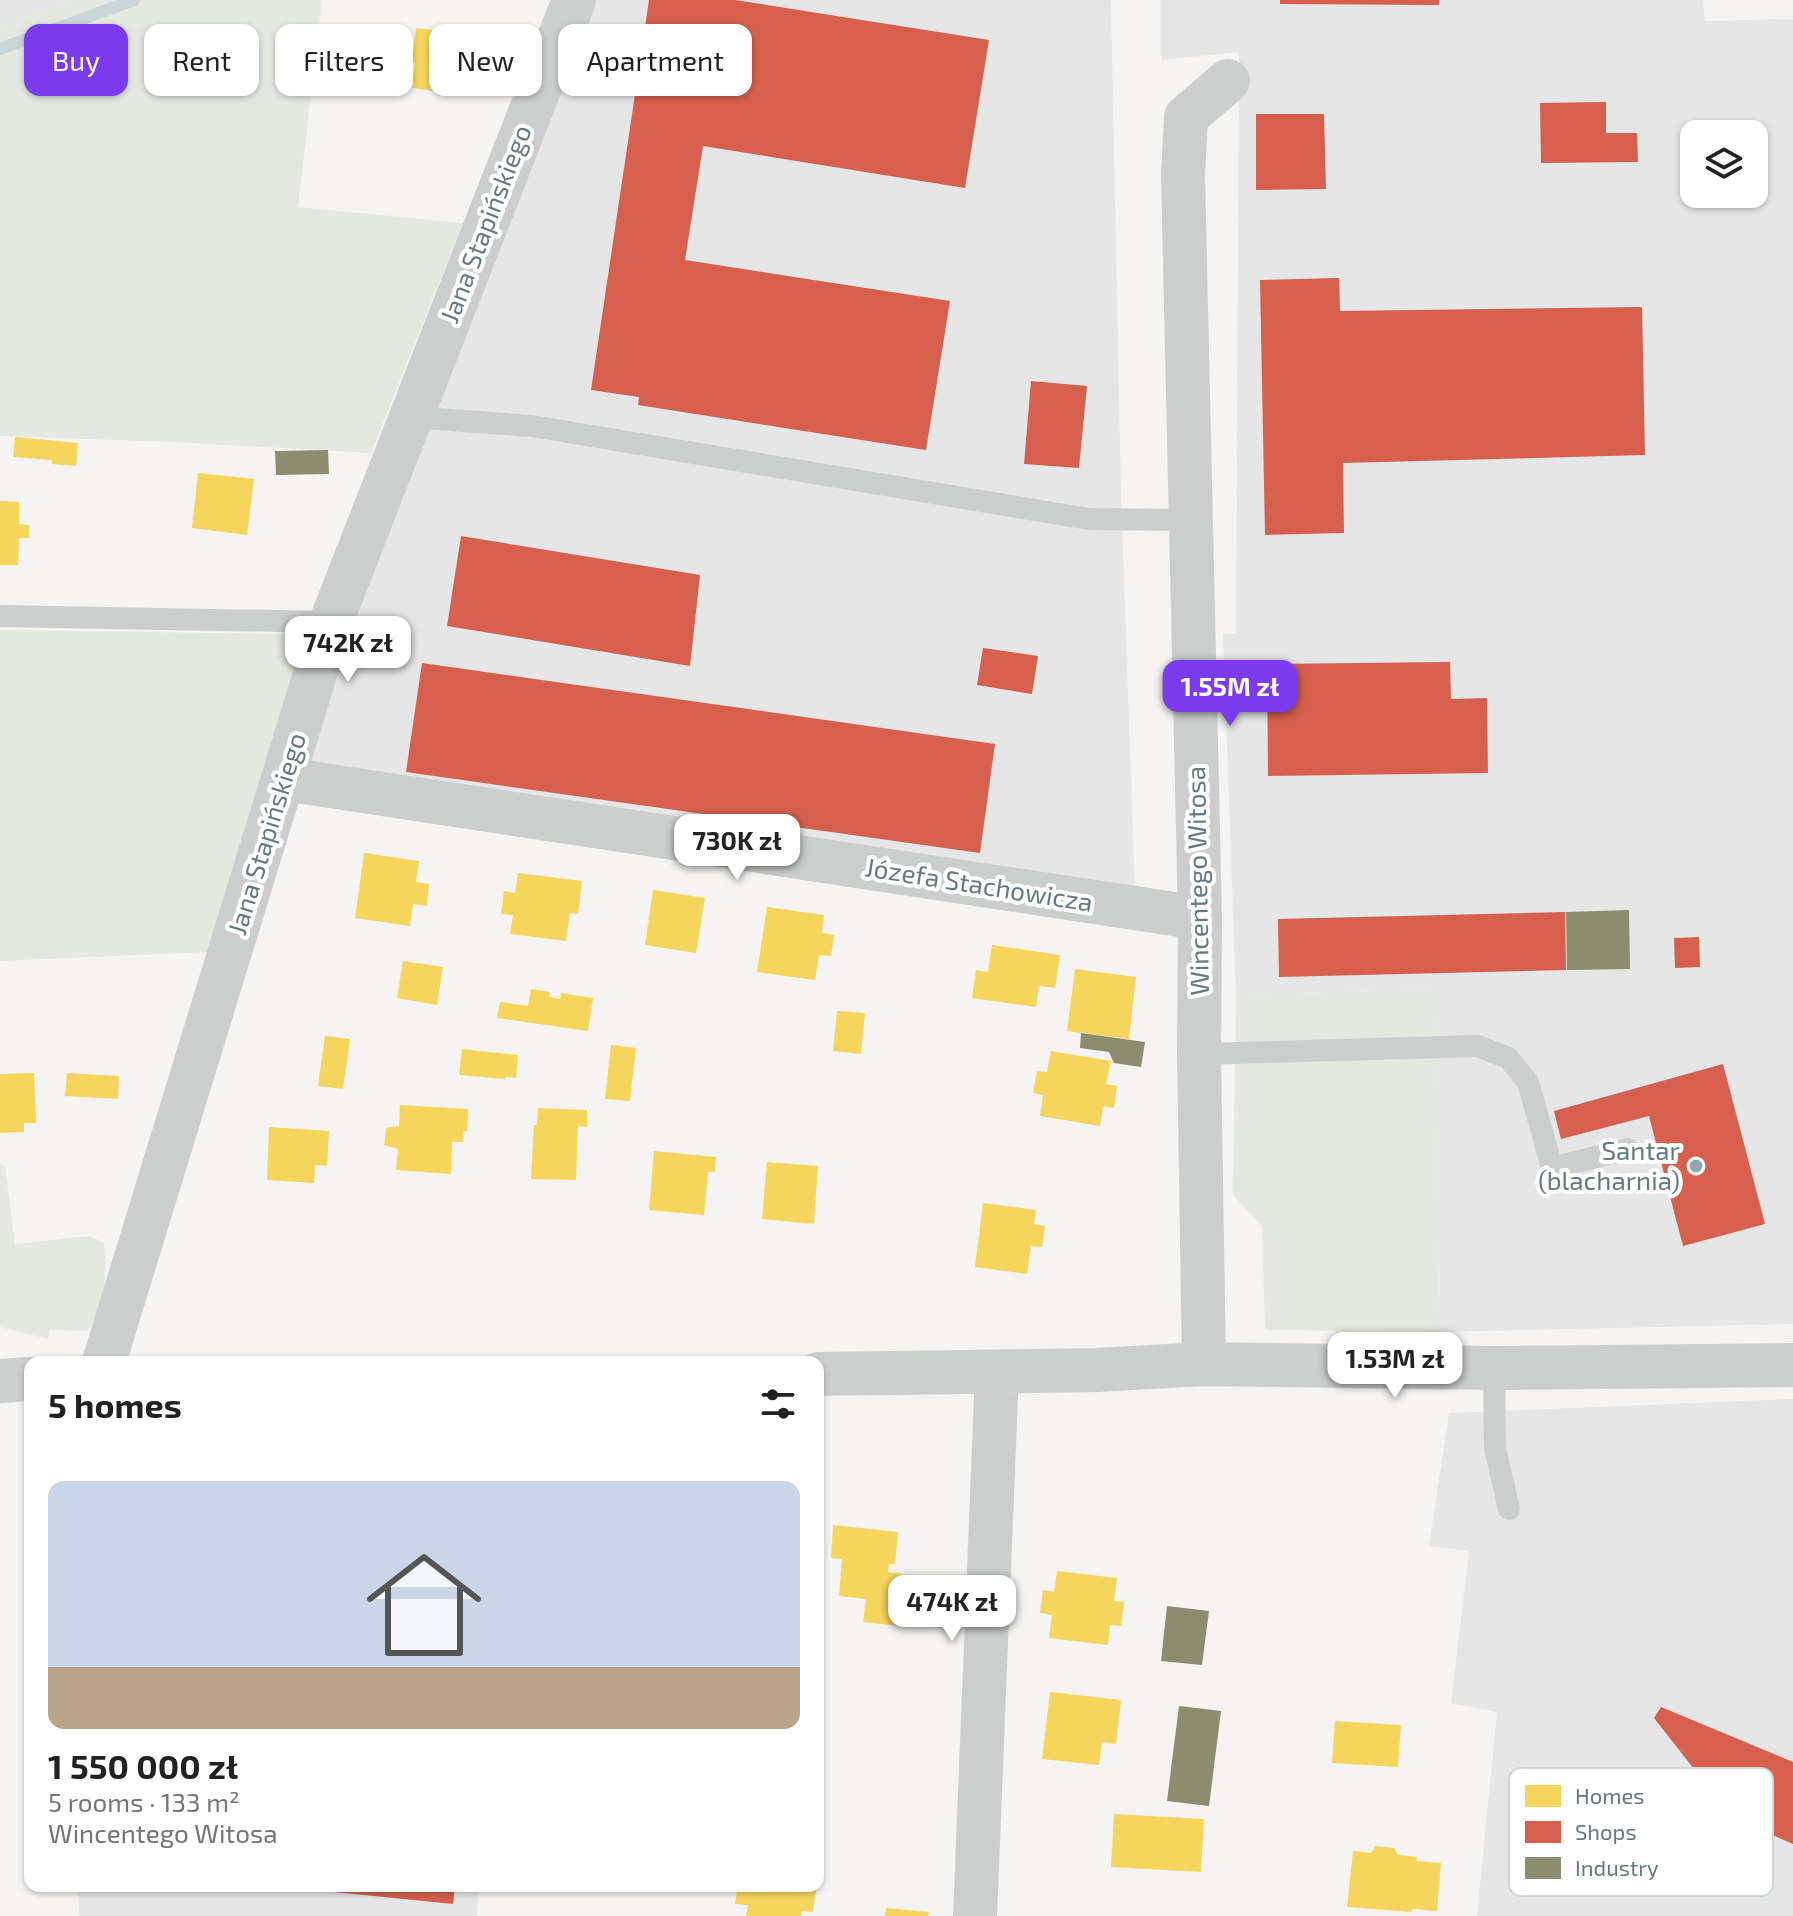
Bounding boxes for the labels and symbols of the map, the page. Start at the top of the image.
street label: Jana Stapińskiego [433,120,537,327]
pin: 742K zł [274,616,422,684]
pin: 1.55M zł [1147,660,1313,728]
street label: Jana Stapińskiego [220,729,311,938]
street label: Wincentego Witosa [1179,766,1214,996]
pin: 730K zł [663,814,811,882]
street label: Józefa Stachowicza [863,850,1095,917]
place label: Santar (blacharnia) [1538,1134,1680,1195]
marker: Santar (blacharnia) [1687,1157,1705,1175]
pin: 1.53M zł [1312,1332,1478,1400]
pin: 474K zł [878,1575,1026,1643]
legend [1509,1768,1773,1896]
text: Homes [1575,1782,1644,1808]
text: Shops [1575,1818,1637,1844]
text: Industry [1575,1854,1659,1880]

